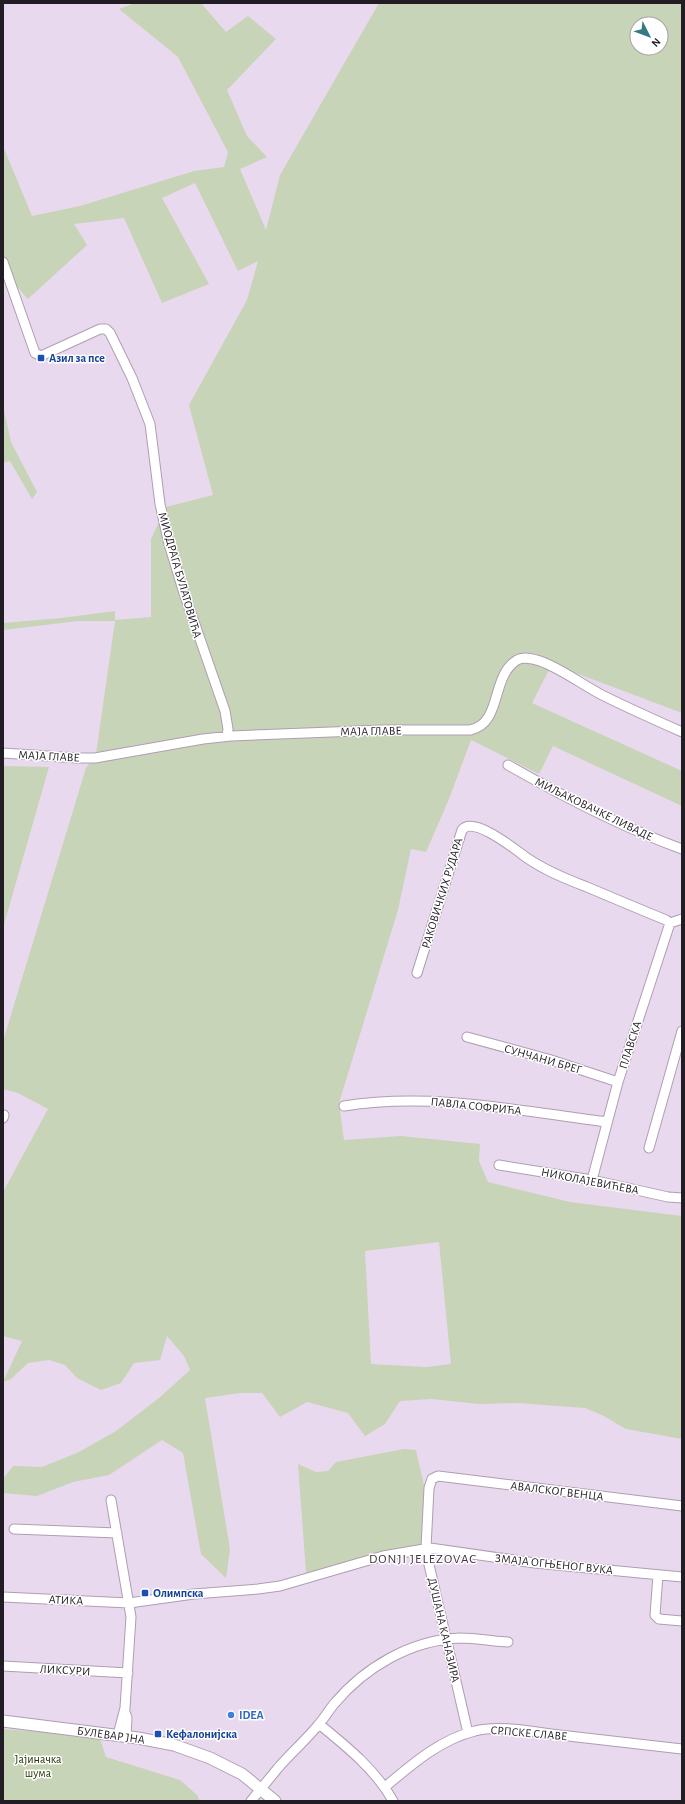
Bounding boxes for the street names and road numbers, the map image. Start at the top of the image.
street label: МИОДРАГА БУЛАТОВИЋА [156,511,204,639]
street label: МАЈА ГЛАВЕ [340,724,402,738]
street label: МАЈА ГЛАВЕ [18,748,80,764]
street label: МИЉАКОВАЧКЕ ЛИВАДЕ [533,775,655,843]
street label: РАКОВИЧКИХ РУДАРА [419,836,465,950]
street label: ПЛАВСКА [617,1020,643,1070]
street label: СУНЧАНИ БРЕГ [503,1042,584,1076]
street label: ПАВЛА СОФРИЋА [430,1095,522,1117]
street label: НИКОЛАЈЕВИЋЕВА [540,1166,640,1196]
street label: АВАЛСКОГ ВЕНЦА [510,1479,604,1503]
street label: ЗМАЈА ОГЊЕНОГ ВУКА [494,1552,614,1576]
street label: ДУШАНА КАНАЗИРА [426,1576,462,1684]
street label: АТИКА [48,1593,84,1607]
street label: ЛИКСУРИ [39,1663,91,1677]
street label: БУЛЕВАР ЈНА [76,1724,146,1746]
street label: СРПСКЕ СЛАВЕ [490,1724,568,1742]

